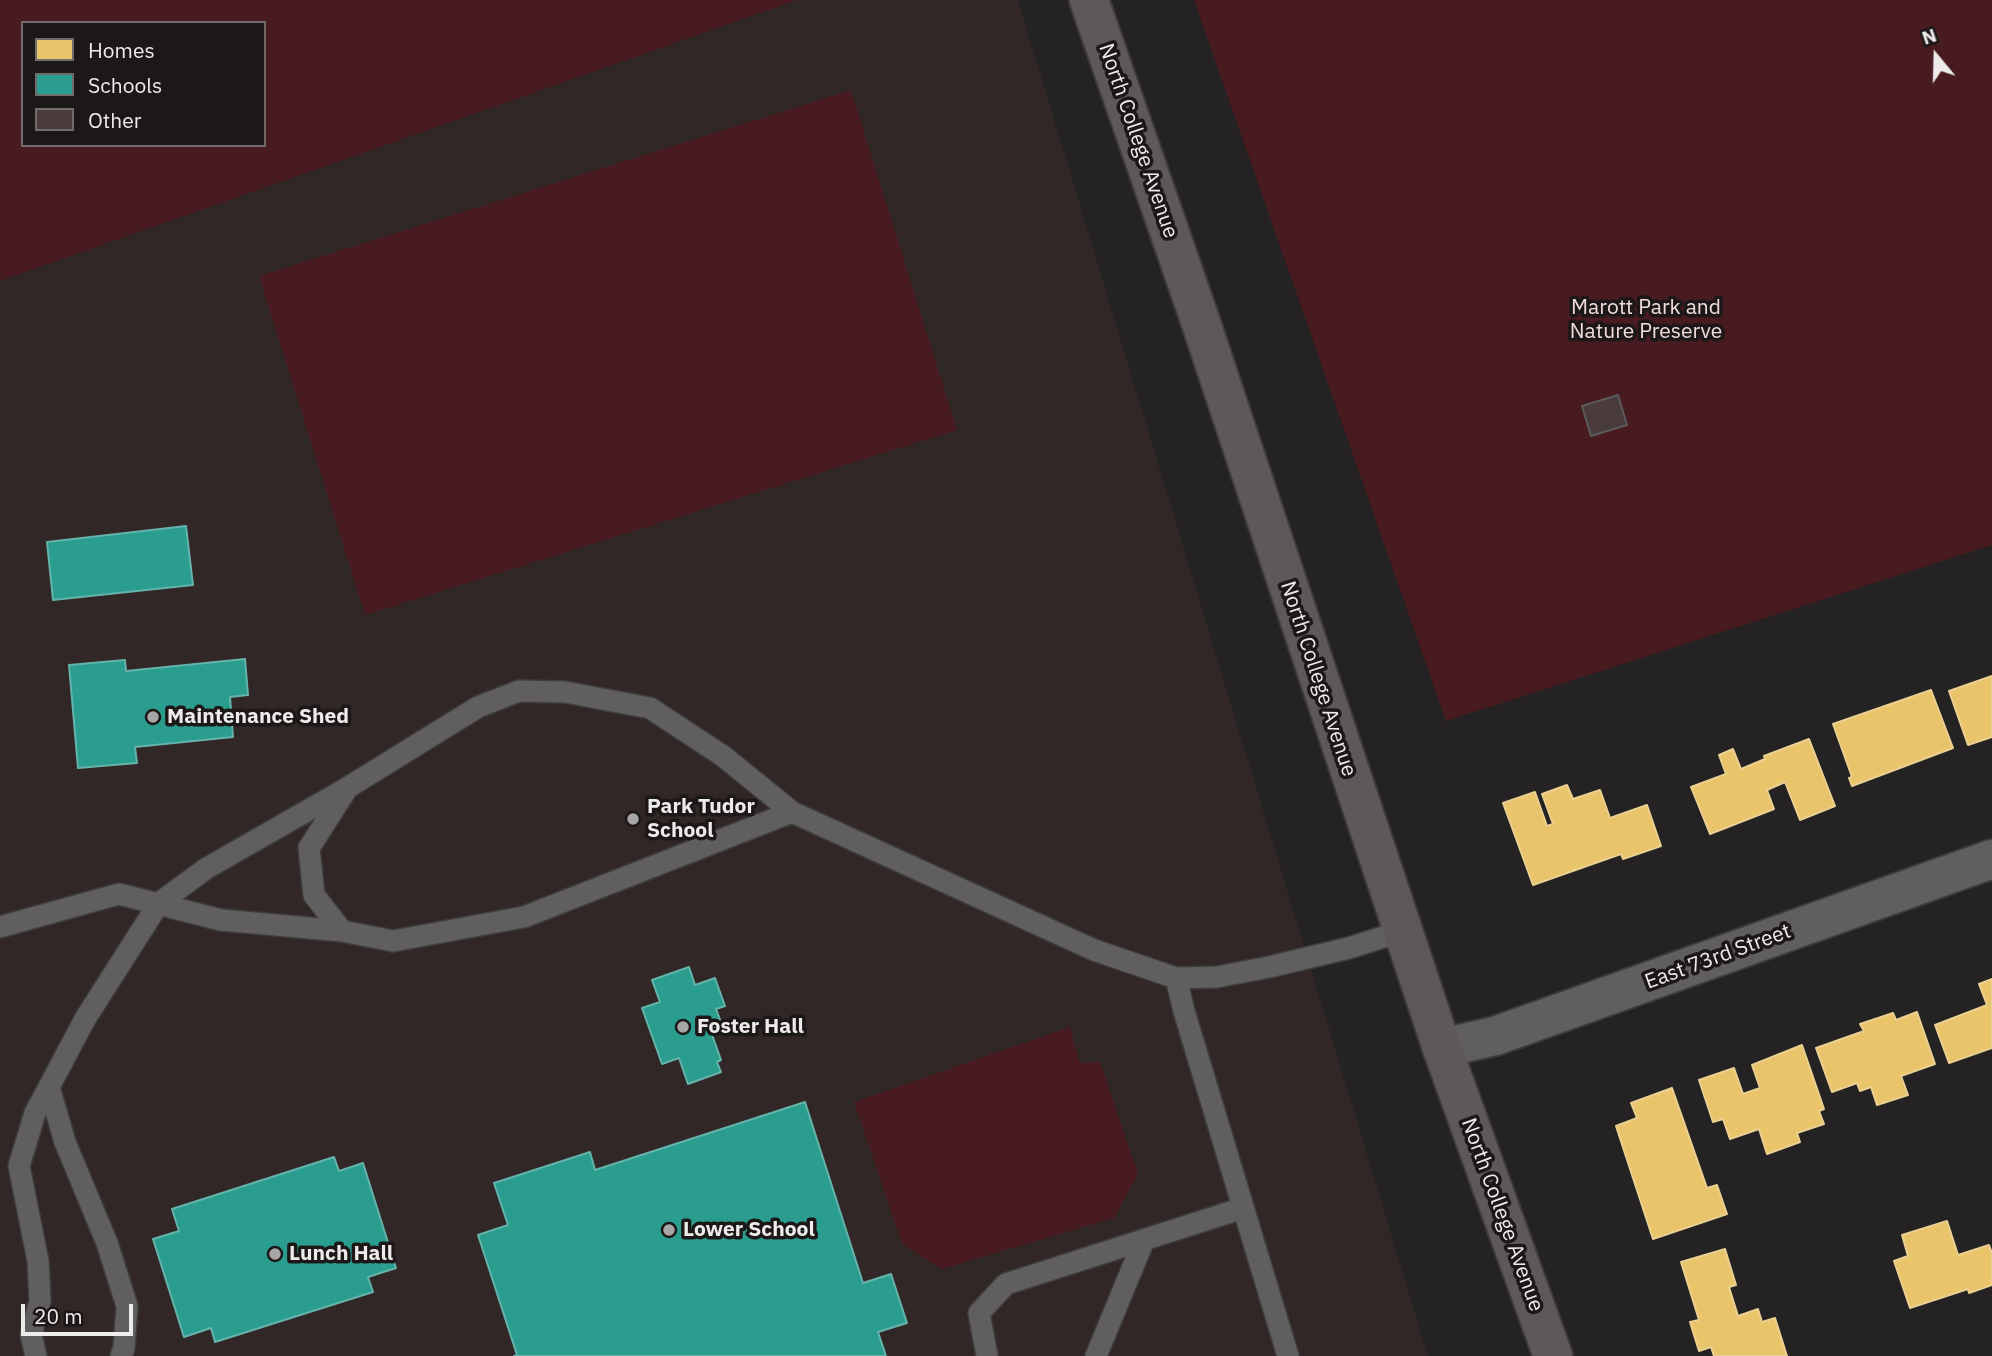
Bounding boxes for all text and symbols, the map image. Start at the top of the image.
legend [21,21,266,147]
north arrow [1901,21,1971,91]
text: N [1919,23,1940,50]
text: Homes [88,36,155,64]
street label: North College Avenue [1093,41,1183,241]
text: Schools [88,71,162,99]
text: Other [88,106,141,134]
park label: Marott Park and Nature Preserve [1570,295,1722,345]
street label: North College Avenue [1275,578,1361,780]
place label: Maintenance Shed [167,704,349,730]
marker: Maintenance Shed [145,709,161,725]
place label: Park Tudor School [647,794,755,844]
marker: Park Tudor School [625,811,641,827]
street label: East 73rd Street [1642,919,1794,995]
place label: Foster Hall [697,1014,804,1040]
marker: Foster Hall [675,1019,691,1035]
street label: North College Avenue [1455,1115,1549,1315]
place label: Lower School [683,1217,815,1243]
marker: Lower School [661,1222,677,1238]
place label: Lunch Hall [289,1241,393,1267]
marker: Lunch Hall [267,1246,283,1262]
scale bar [24,1290,136,1334]
text: 20 m [34,1302,83,1330]

